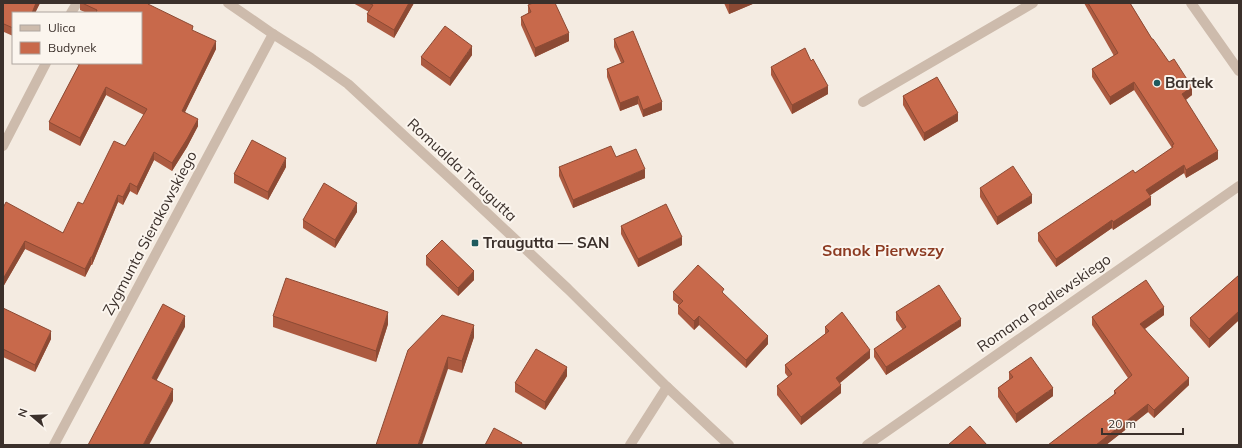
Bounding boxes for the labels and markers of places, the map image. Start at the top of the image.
place label: Bartek [1165,73,1214,92]
marker: Bartek [1152,78,1162,88]
place label: Traugutta — SAN [483,233,609,252]
marker: Traugutta — SAN [470,238,480,248]

